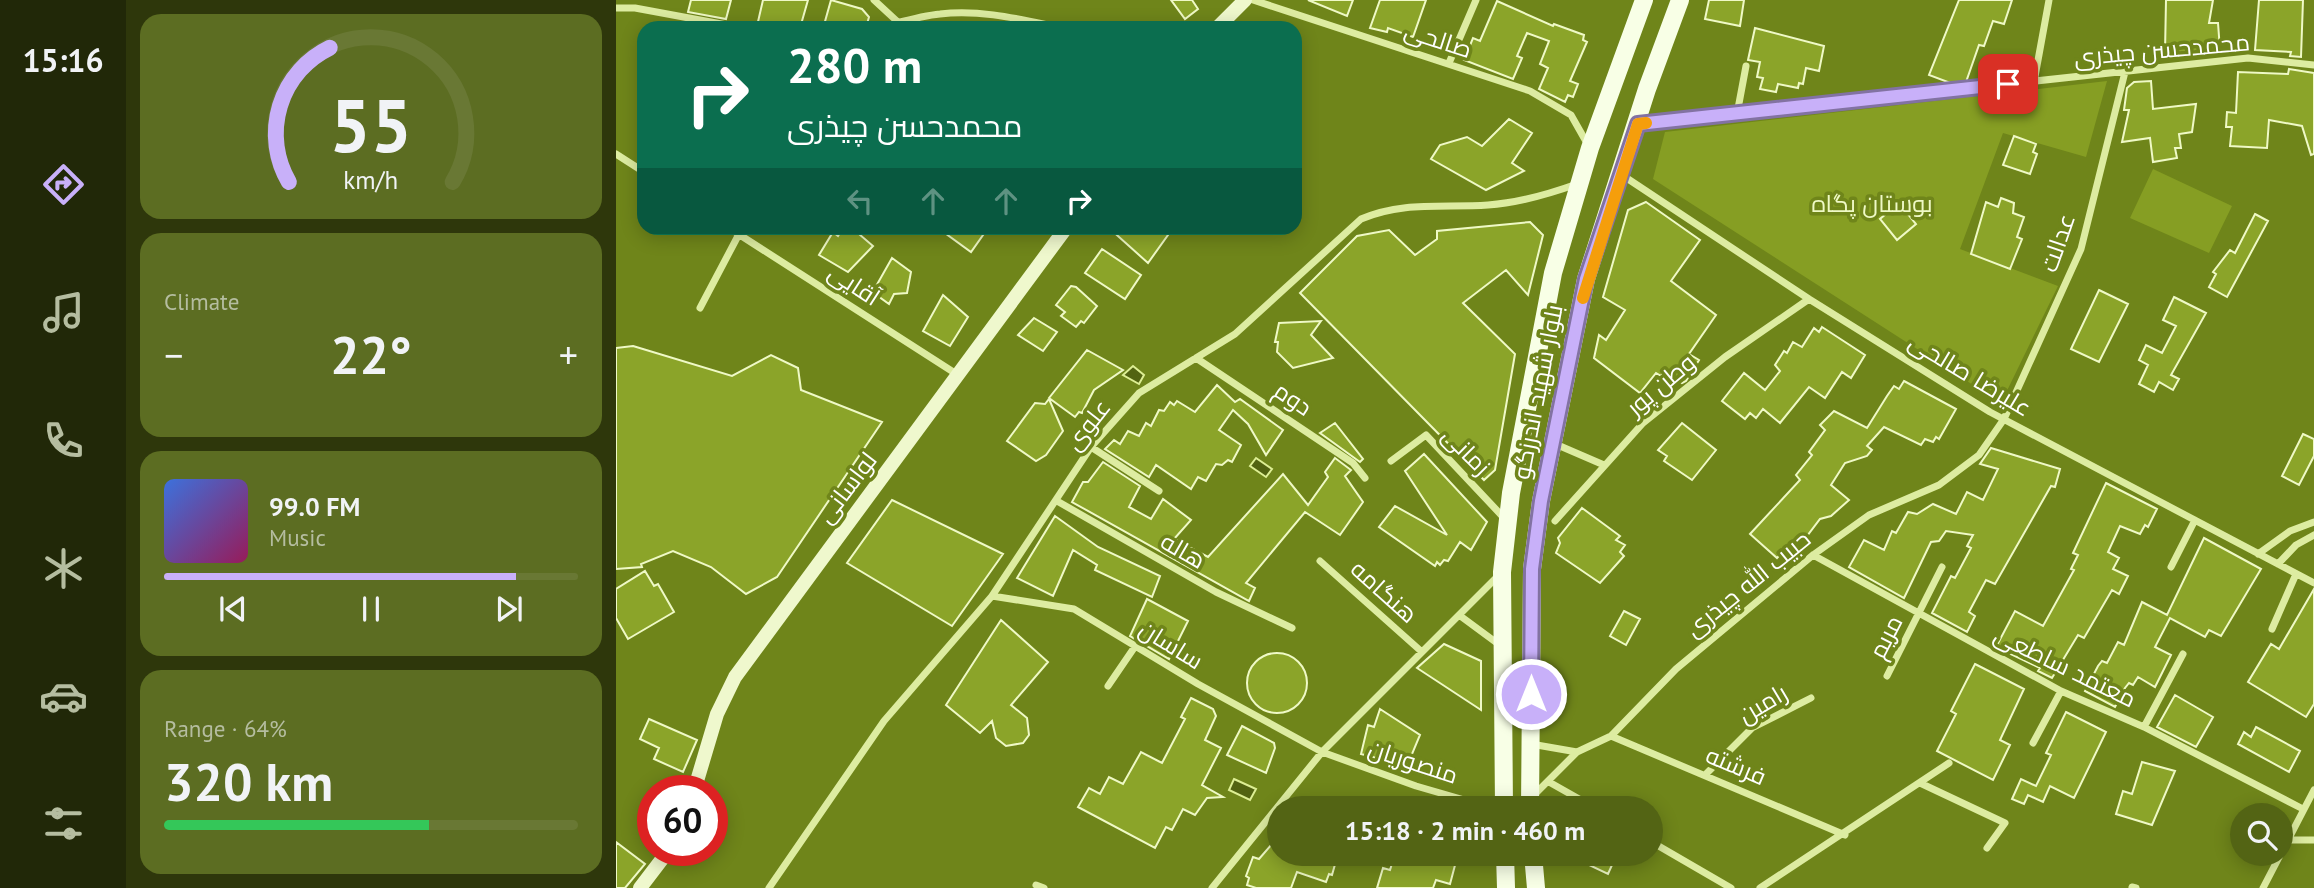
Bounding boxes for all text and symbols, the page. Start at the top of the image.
street label: صالحی [1401,14,1476,65]
street label: محمدحسن چیذری [2073,26,2251,74]
text: 280 m [787,33,922,97]
text: 15:16 [22,39,104,81]
icon: right [672,49,763,140]
pin [1978,54,2038,114]
icon: arrive [1989,65,2027,103]
text: 55 [330,79,412,173]
text: محمدحسن چیذری [787,104,1023,146]
icon: directions [39,160,88,209]
text: km/h [344,164,398,196]
icon: left [841,182,879,220]
icon: ahead [914,182,952,220]
icon: ahead [987,182,1025,220]
icon: right [1060,182,1098,220]
park label: بوستان پگاه [1811,188,1933,220]
street label: عدالت [2033,210,2082,276]
street label: آقایی [822,256,887,313]
text: Climate [164,287,239,316]
icon: music [39,288,88,337]
street label: بلوار شهید اندرزگو [1505,302,1570,482]
text: 22° [330,321,412,388]
street label: علیرضا صالحی [1903,326,2037,423]
text: − [164,330,183,379]
text: + [559,330,578,379]
street label: وطن پور [1618,347,1702,424]
street label: دوم [1268,375,1318,423]
street label: علوی [1058,393,1117,457]
icon: phone [39,416,88,465]
street label: زمانی [1435,420,1497,482]
street label: لواسانی [810,446,883,530]
text: 99.0 FM [269,490,360,523]
text: Music [269,523,326,552]
street label: حبیب الله چیذری [1679,524,1817,644]
street label: هاله [1155,525,1211,576]
icon: climate [39,544,88,593]
street label: هنگامه [1344,554,1424,630]
icon: previous [214,590,252,628]
icon: pause [352,590,390,628]
icon: next [490,590,528,628]
street label: مریم [1862,610,1910,664]
street label: ساسان [1133,613,1209,676]
street label: معتمد ساطعی [1989,619,2141,714]
position arrow [1494,657,1568,731]
icon: car [39,672,88,721]
street label: رامین [1732,677,1793,730]
text: Range · 64% [164,714,287,743]
street label: منصوریان [1364,732,1462,791]
street label: فرشته [1701,739,1771,792]
text: 320 km [164,748,333,815]
speed limit sign: 60 [637,775,728,866]
icon: filters [39,799,88,848]
map controls [2230,803,2293,866]
button: search [2230,803,2293,866]
text: 15:18 · 2 min · 460 m [1345,814,1585,847]

